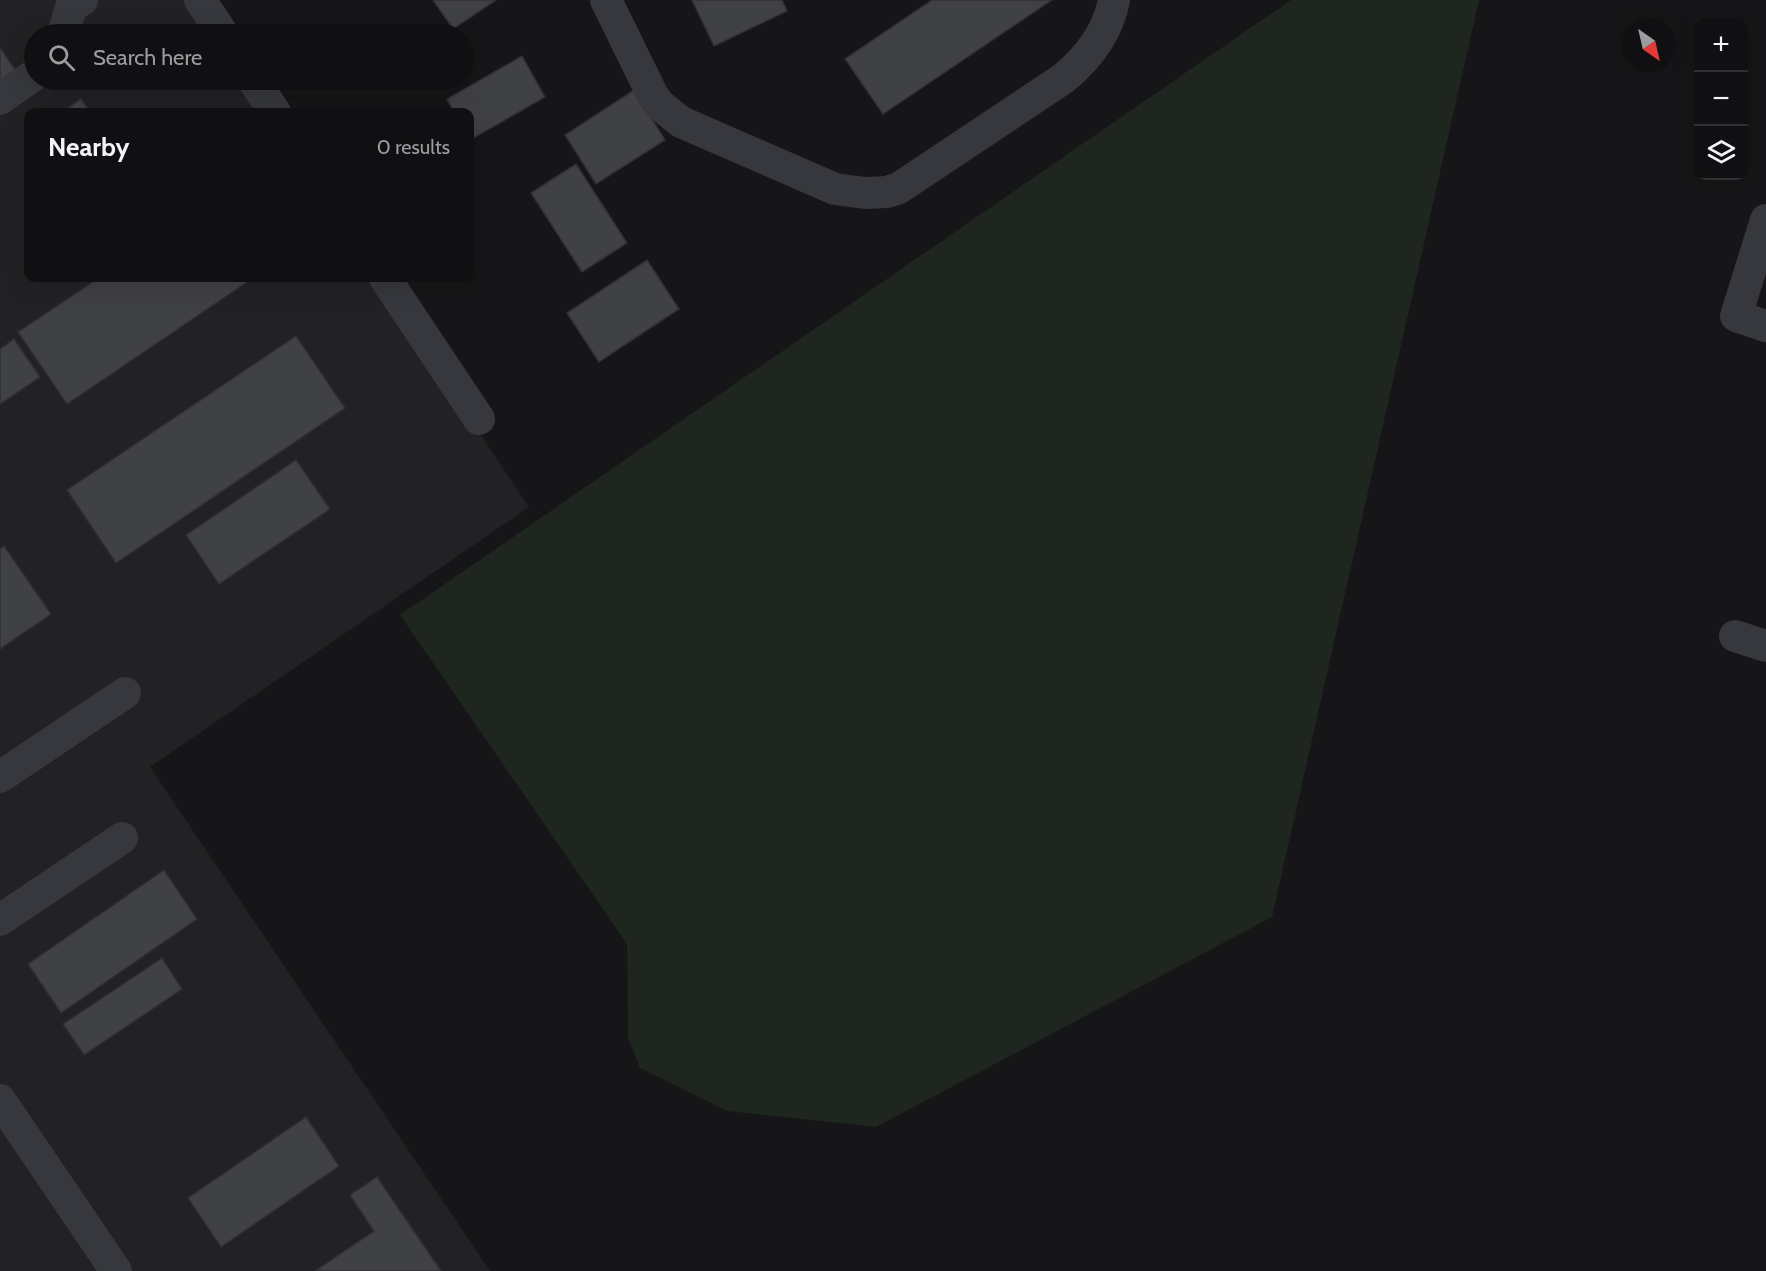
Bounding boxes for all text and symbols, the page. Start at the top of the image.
north arrow [1622,18,1676,72]
map controls [1694,18,1748,180]
button: + [1694,18,1748,72]
search box [24,24,474,90]
icon: search [45,41,78,74]
text: Search here [93,44,202,71]
button: − [1694,72,1748,126]
button: layers [1694,126,1748,180]
text: Nearby [48,131,129,163]
text: 0 results [377,135,450,159]

